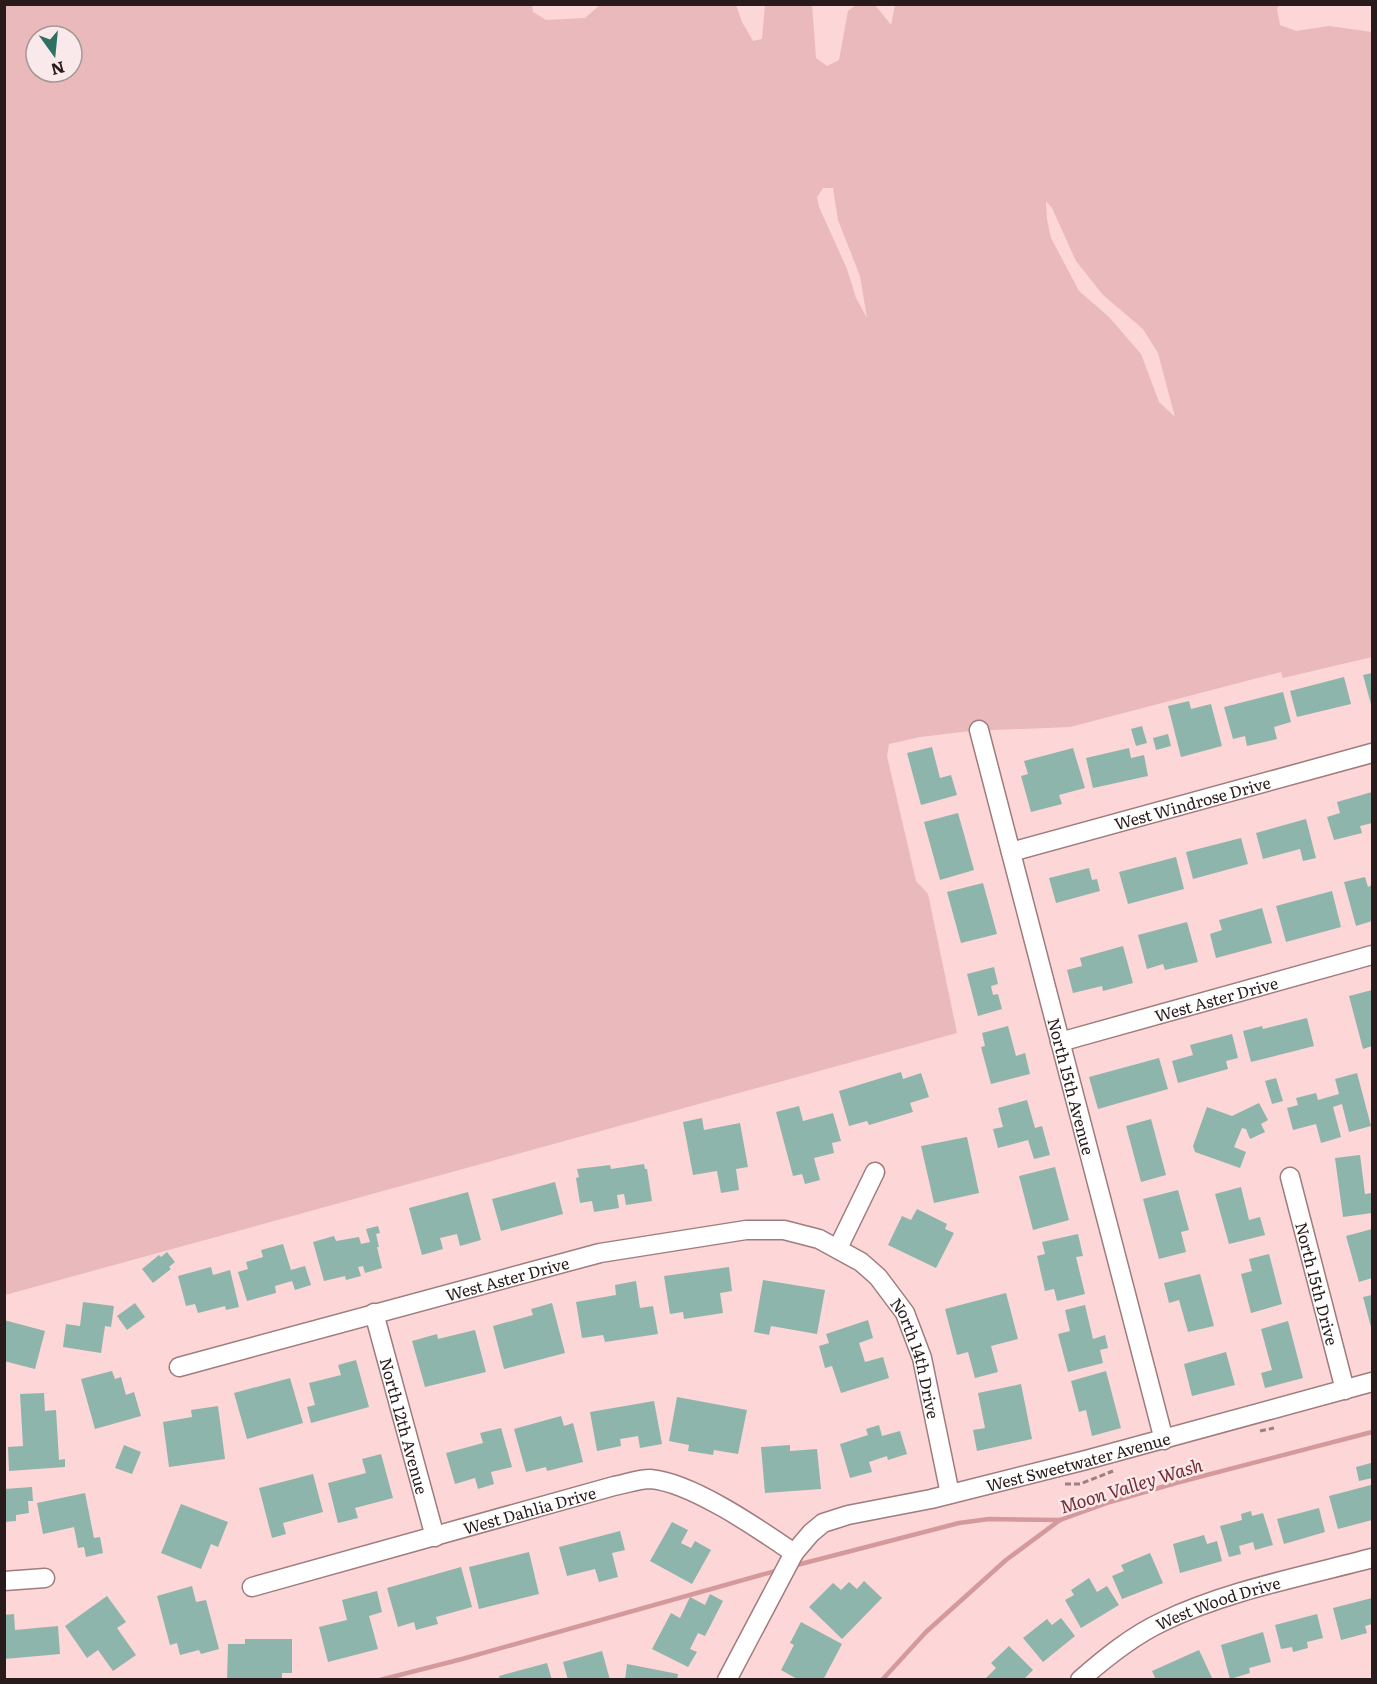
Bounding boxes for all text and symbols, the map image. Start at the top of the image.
north arrow [24,24,84,84]
text: N [49,56,68,83]
street label: West Windrose Drive [1112,769,1273,835]
street label: West Aster Drive [1152,970,1280,1027]
street label: North 15th Avenue [1042,1015,1101,1157]
street label: North 15th Drive [1290,1219,1345,1348]
street label: West Aster Drive [443,1250,572,1306]
street label: North 14th Drive [885,1292,946,1421]
street label: North 12th Avenue [375,1355,435,1497]
street label: West Sweetwater Avenue [983,1426,1173,1497]
water label: Moon Valley Wash [1056,1450,1206,1520]
street label: West Dahlia Drive [460,1480,599,1540]
street label: West Wood Drive [1151,1570,1283,1635]

